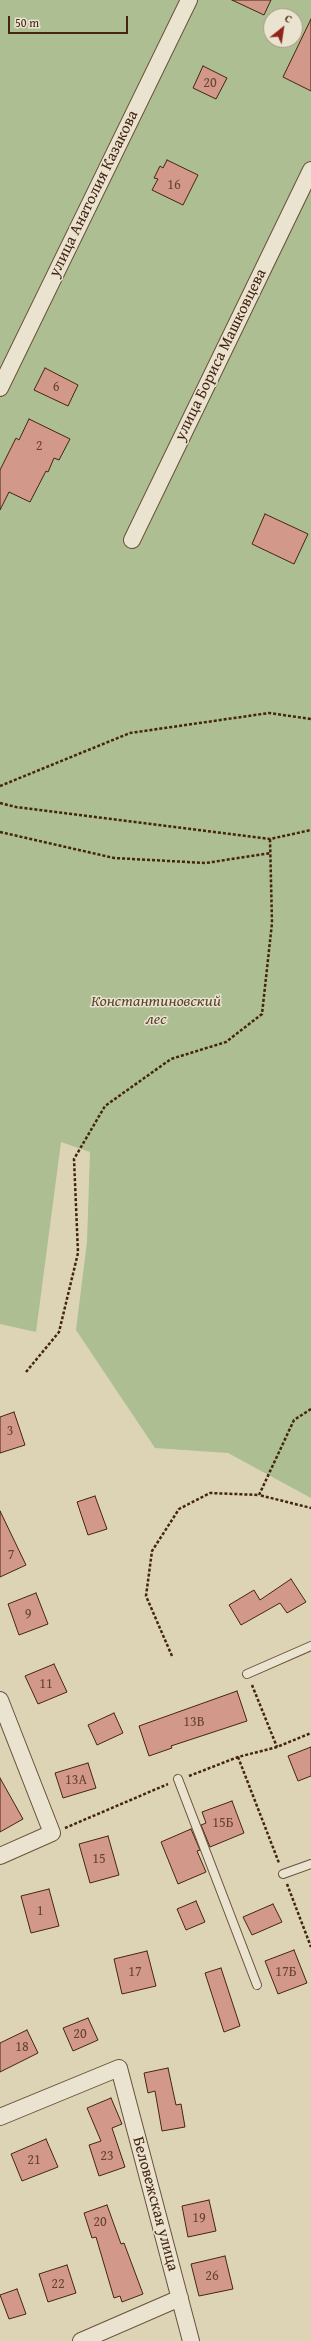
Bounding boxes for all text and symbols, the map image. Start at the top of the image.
scale bar [10,8,130,34]
north arrow [263,8,303,48]
text: С [282,10,295,27]
text: 50 m [15,14,39,31]
house number: 20 [203,75,217,91]
street label: улица Анатолия Казакова [45,107,143,281]
house number: 16 [167,177,181,193]
street label: улица Бориса Машковцева [171,266,271,444]
house number: 6 [53,379,59,395]
house number: 2 [36,438,42,454]
park label: Константиновский лес [91,992,221,1030]
house number: 3 [7,1423,13,1439]
house number: 7 [8,1547,14,1563]
house number: 9 [25,1606,31,1622]
house number: 11 [39,1676,53,1692]
house number: 13В [183,1714,205,1730]
house number: 13А [65,1772,87,1788]
house number: 15Б [212,1815,234,1831]
house number: 15 [92,1851,106,1867]
house number: 1 [37,1903,43,1919]
house number: 17 [128,1964,142,1980]
house number: 17Б [275,1964,297,1980]
house number: 20 [73,2026,87,2042]
house number: 18 [15,2039,29,2055]
street label: Беловежская улица [128,2135,182,2273]
house number: 23 [100,2148,114,2164]
house number: 21 [27,2152,41,2168]
house number: 19 [192,2210,206,2226]
house number: 20 [93,2214,107,2230]
house number: 26 [205,2268,219,2284]
house number: 22 [51,2276,65,2292]

